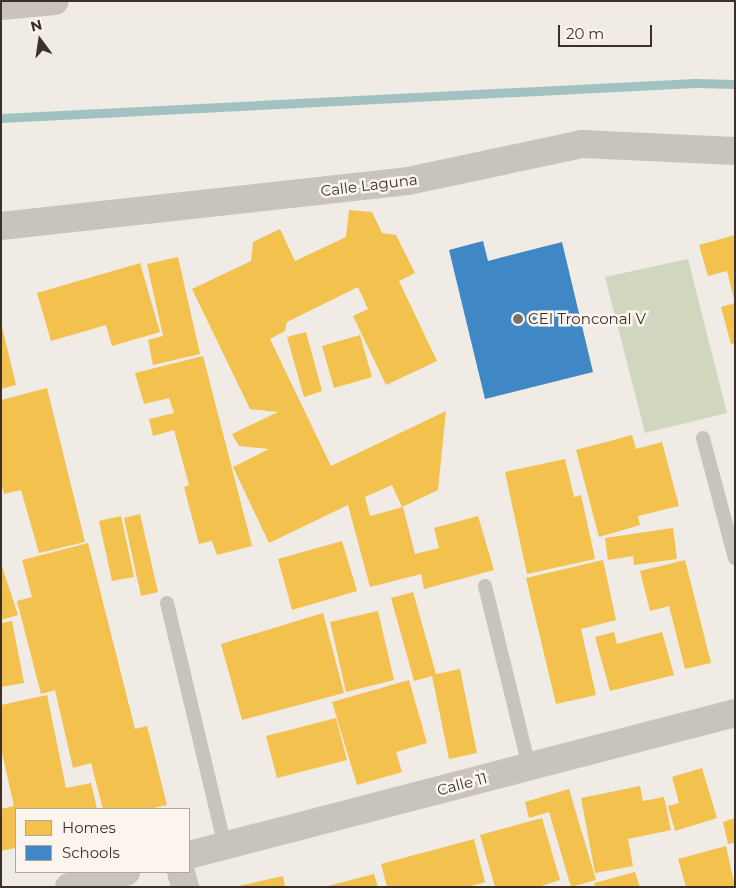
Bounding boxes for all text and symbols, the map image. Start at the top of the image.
north arrow [15,15,65,65]
text: N [29,15,44,36]
scale bar [561,15,655,47]
text: 20 m [566,24,604,43]
street label: Calle Laguna [320,170,418,200]
place label: CEI Tronconal V [528,310,646,328]
marker: CEI Tronconal V [512,313,524,325]
street label: Calle 11 [435,769,489,799]
legend [15,808,190,873]
text: Homes [62,818,116,837]
text: Schools [62,843,120,862]

